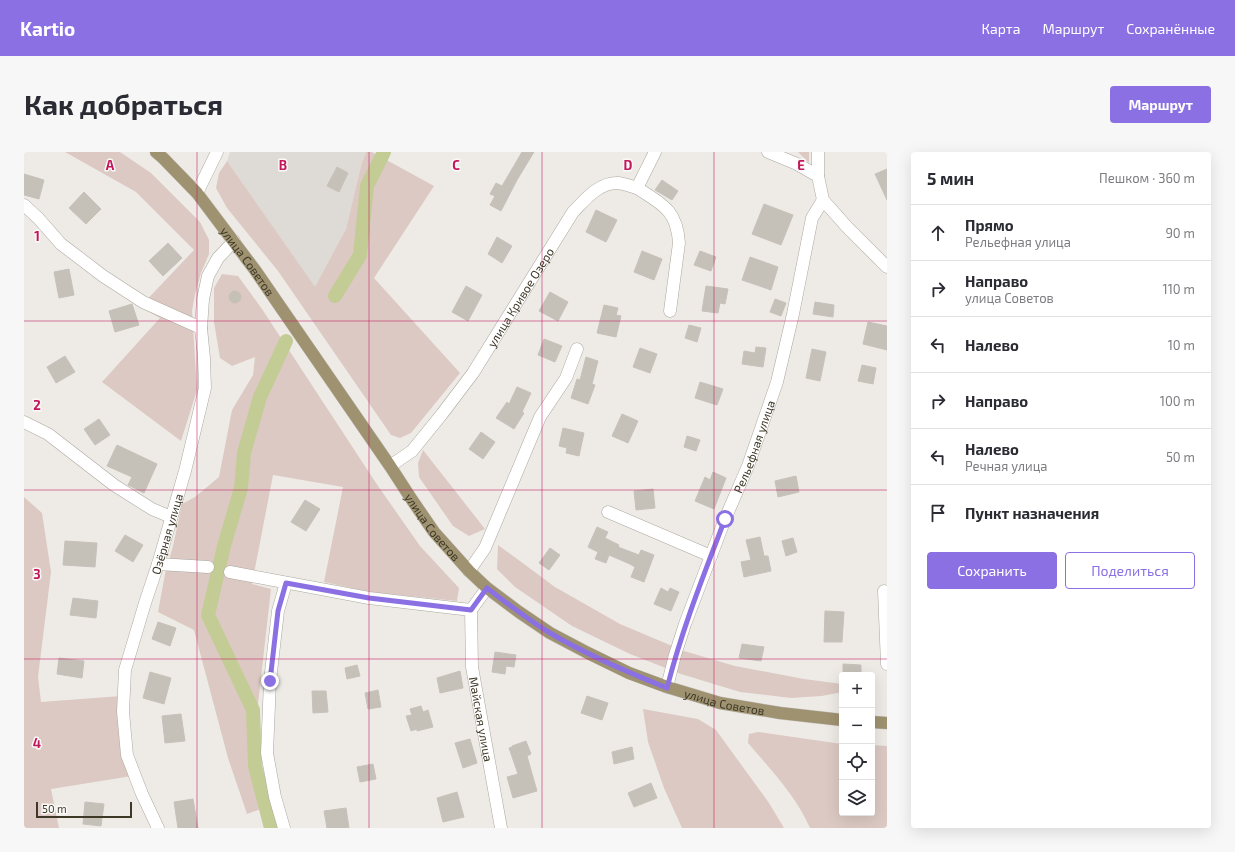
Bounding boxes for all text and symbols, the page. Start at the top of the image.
text: Kartio [20,17,75,40]
text: Карта [982,20,1020,37]
text: Маршрут [1042,20,1104,37]
text: Сохранённые [1126,20,1215,37]
button: Маршрут [1110,86,1211,123]
text: Как добраться [24,87,223,121]
text: A [106,157,115,173]
text: B [279,157,287,173]
text: C [452,157,460,173]
text: D [624,157,633,173]
text: E [797,157,805,173]
text: 5 мин [927,168,974,188]
text: Пешком · 360 m [1099,170,1195,186]
text: Прямо [965,216,1014,234]
icon: ahead [927,222,949,244]
street label: улица Советов [217,224,278,298]
text: 90 m [1165,225,1195,241]
text: 1 [34,228,40,244]
text: Рельефная улица [965,234,1071,250]
street label: улица Кривое Озеро [484,245,556,350]
text: Направо [965,272,1028,290]
icon: right [927,278,949,300]
text: 110 m [1163,281,1195,297]
text: улица Советов [965,290,1054,306]
icon: left [927,334,949,356]
text: Налево [965,336,1019,354]
text: 10 m [1168,337,1195,353]
icon: right [927,390,949,412]
text: Направо [965,392,1028,410]
text: 100 m [1160,393,1195,409]
text: 2 [33,397,41,413]
street label: Рельефная улица [730,398,777,495]
text: Налево [965,440,1019,458]
icon: left [927,446,949,468]
text: 50 m [1166,449,1195,465]
text: Речная улица [965,458,1048,474]
street label: улица Советов [402,490,463,564]
street label: Озёрная улица [148,492,185,576]
icon: arrive [927,502,949,524]
text: Пункт назначения [965,504,1099,522]
route start [716,510,734,528]
button: Сохранить [927,552,1057,589]
button: Поделиться [1065,552,1195,589]
text: 3 [33,566,41,582]
route end [261,672,279,690]
map controls [839,672,875,816]
button: + [839,672,875,708]
street label: Майская улица [467,676,496,763]
street label: улица Советов [682,686,766,717]
button: − [839,708,875,744]
text: 4 [33,735,41,751]
button: locate [839,744,875,780]
button: layers [839,780,875,816]
scale bar [36,800,132,819]
text: 50 m [42,802,67,815]

